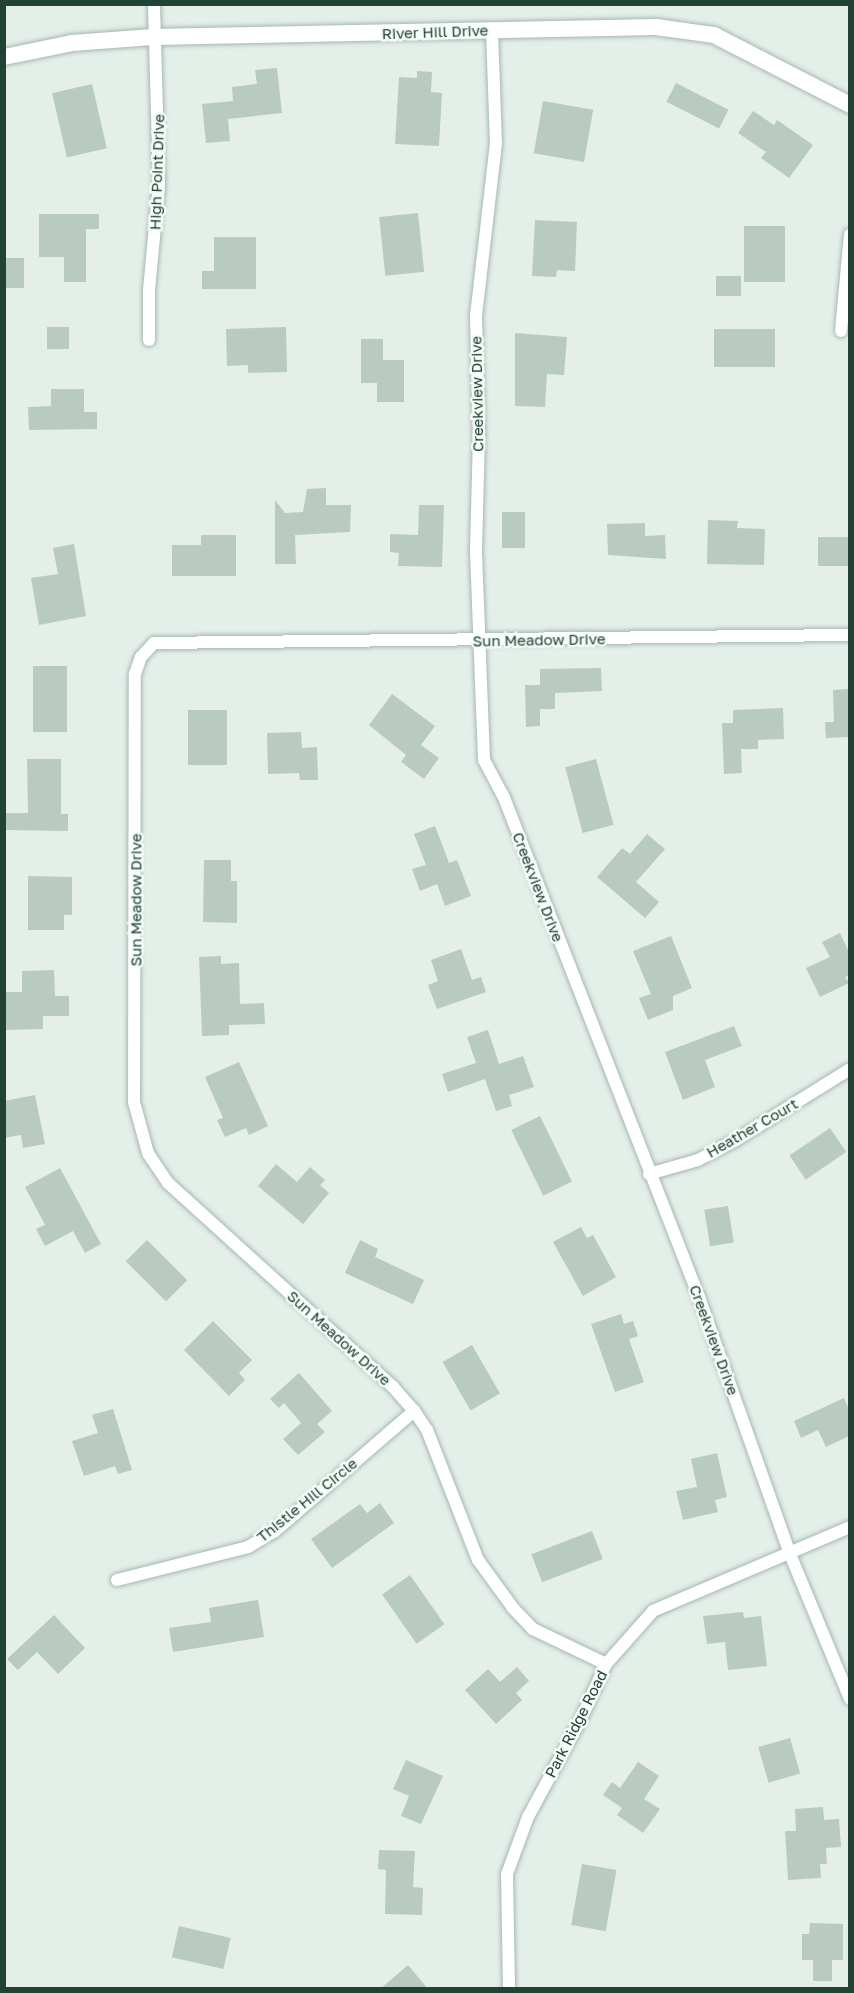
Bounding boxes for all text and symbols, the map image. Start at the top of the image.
street label: River Hill Drive [381,21,489,43]
street label: High Point Drive [146,114,168,230]
street label: Creekview Drive [467,336,487,452]
street label: Sun Meadow Drive [472,630,606,650]
street label: Creekview Drive [509,830,567,944]
street label: Sun Meadow Drive [127,834,145,966]
street label: Heather Court [703,1095,801,1161]
street label: Creekview Drive [686,1282,742,1398]
street label: Sun Meadow Drive [284,1287,394,1389]
street label: Thistle Hill Circle [253,1454,361,1546]
street label: Park Ridge Road [541,1667,611,1781]

